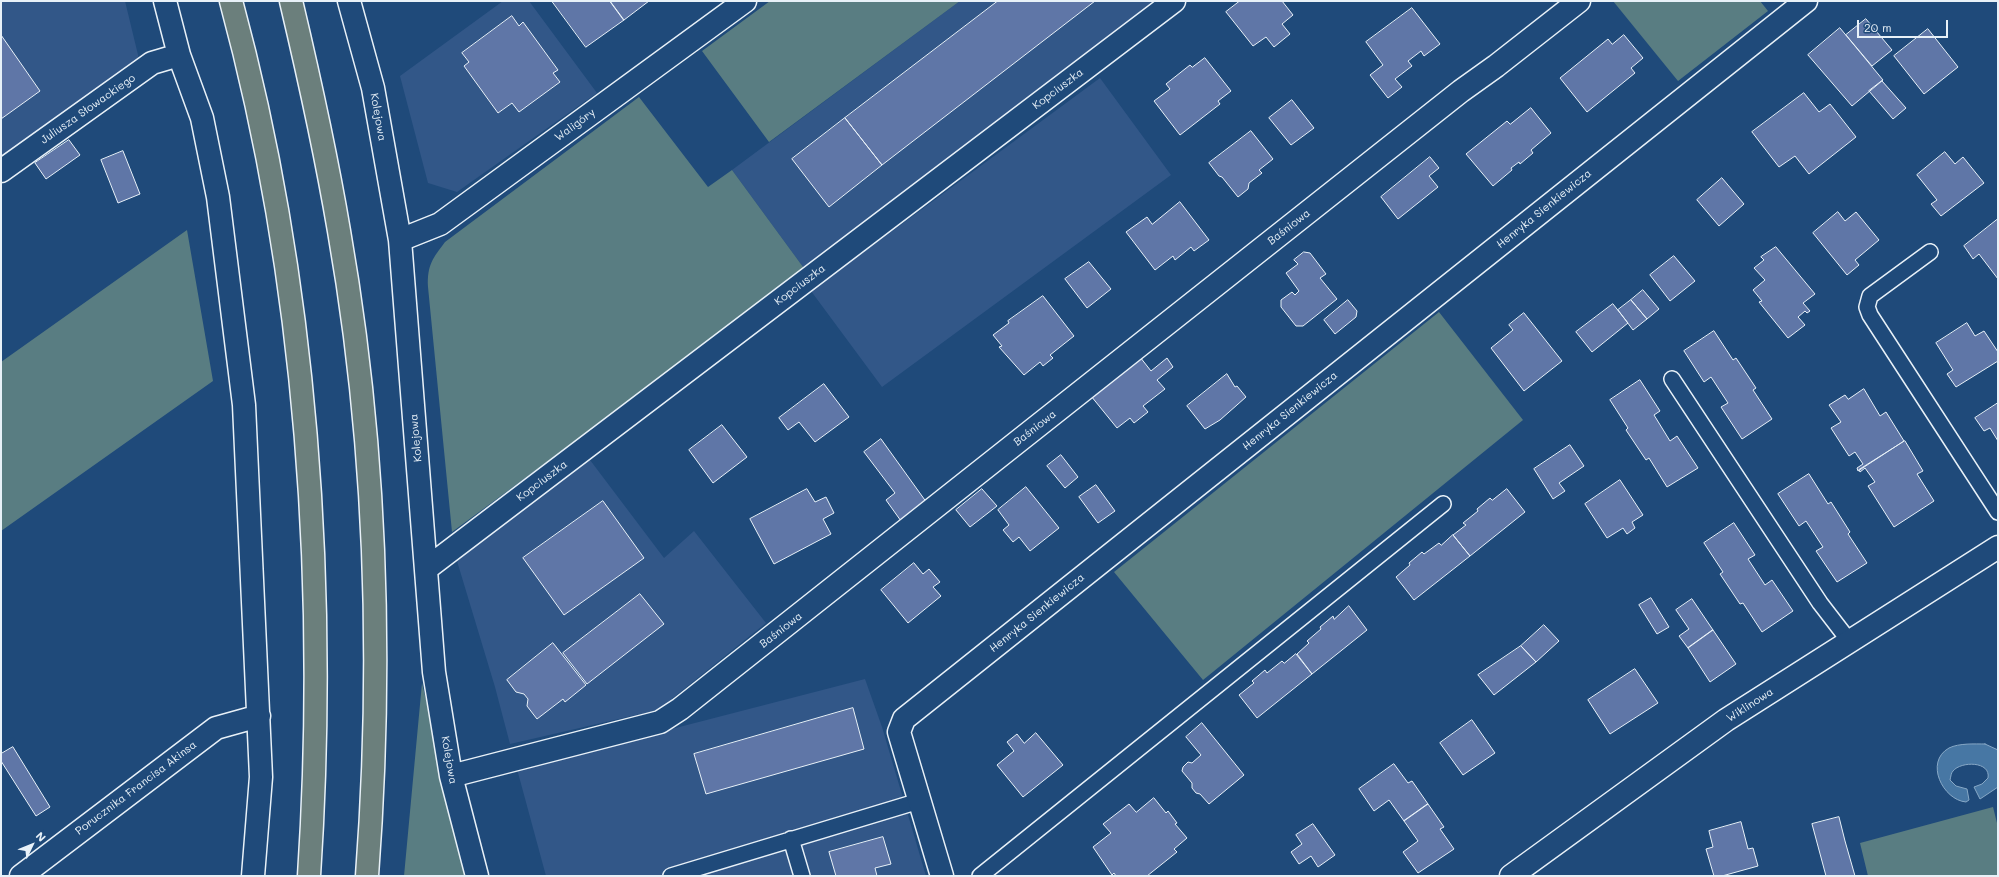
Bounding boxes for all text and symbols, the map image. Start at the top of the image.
scale bar [1859,12,1950,38]
text: 20 m [1864,19,1892,35]
street label: Kopciuszka [1030,66,1086,112]
street label: Juliusza Słowackiego [38,71,138,147]
street label: Kolejowa [367,92,389,142]
street label: Waligóry [552,106,598,144]
street label: Henryka Sienkiewicza [1494,167,1594,251]
street label: Baśniowa [1265,206,1313,248]
street label: Kopciuszka [772,262,828,308]
street label: Henryka Sienkiewicza [1240,369,1340,453]
street label: Baśniowa [1011,407,1059,449]
street label: Kolejowa [407,413,425,463]
street label: Kopciuszka [514,458,570,504]
street label: Henryka Sienkiewicza [987,571,1087,655]
street label: Baśniowa [757,609,805,651]
street label: Wiklinowa [1724,685,1776,725]
street label: Kolejowa [438,735,460,785]
street label: Porucznika Francisa Akinsa [73,738,199,838]
north arrow [12,825,52,865]
text: N [33,828,49,845]

